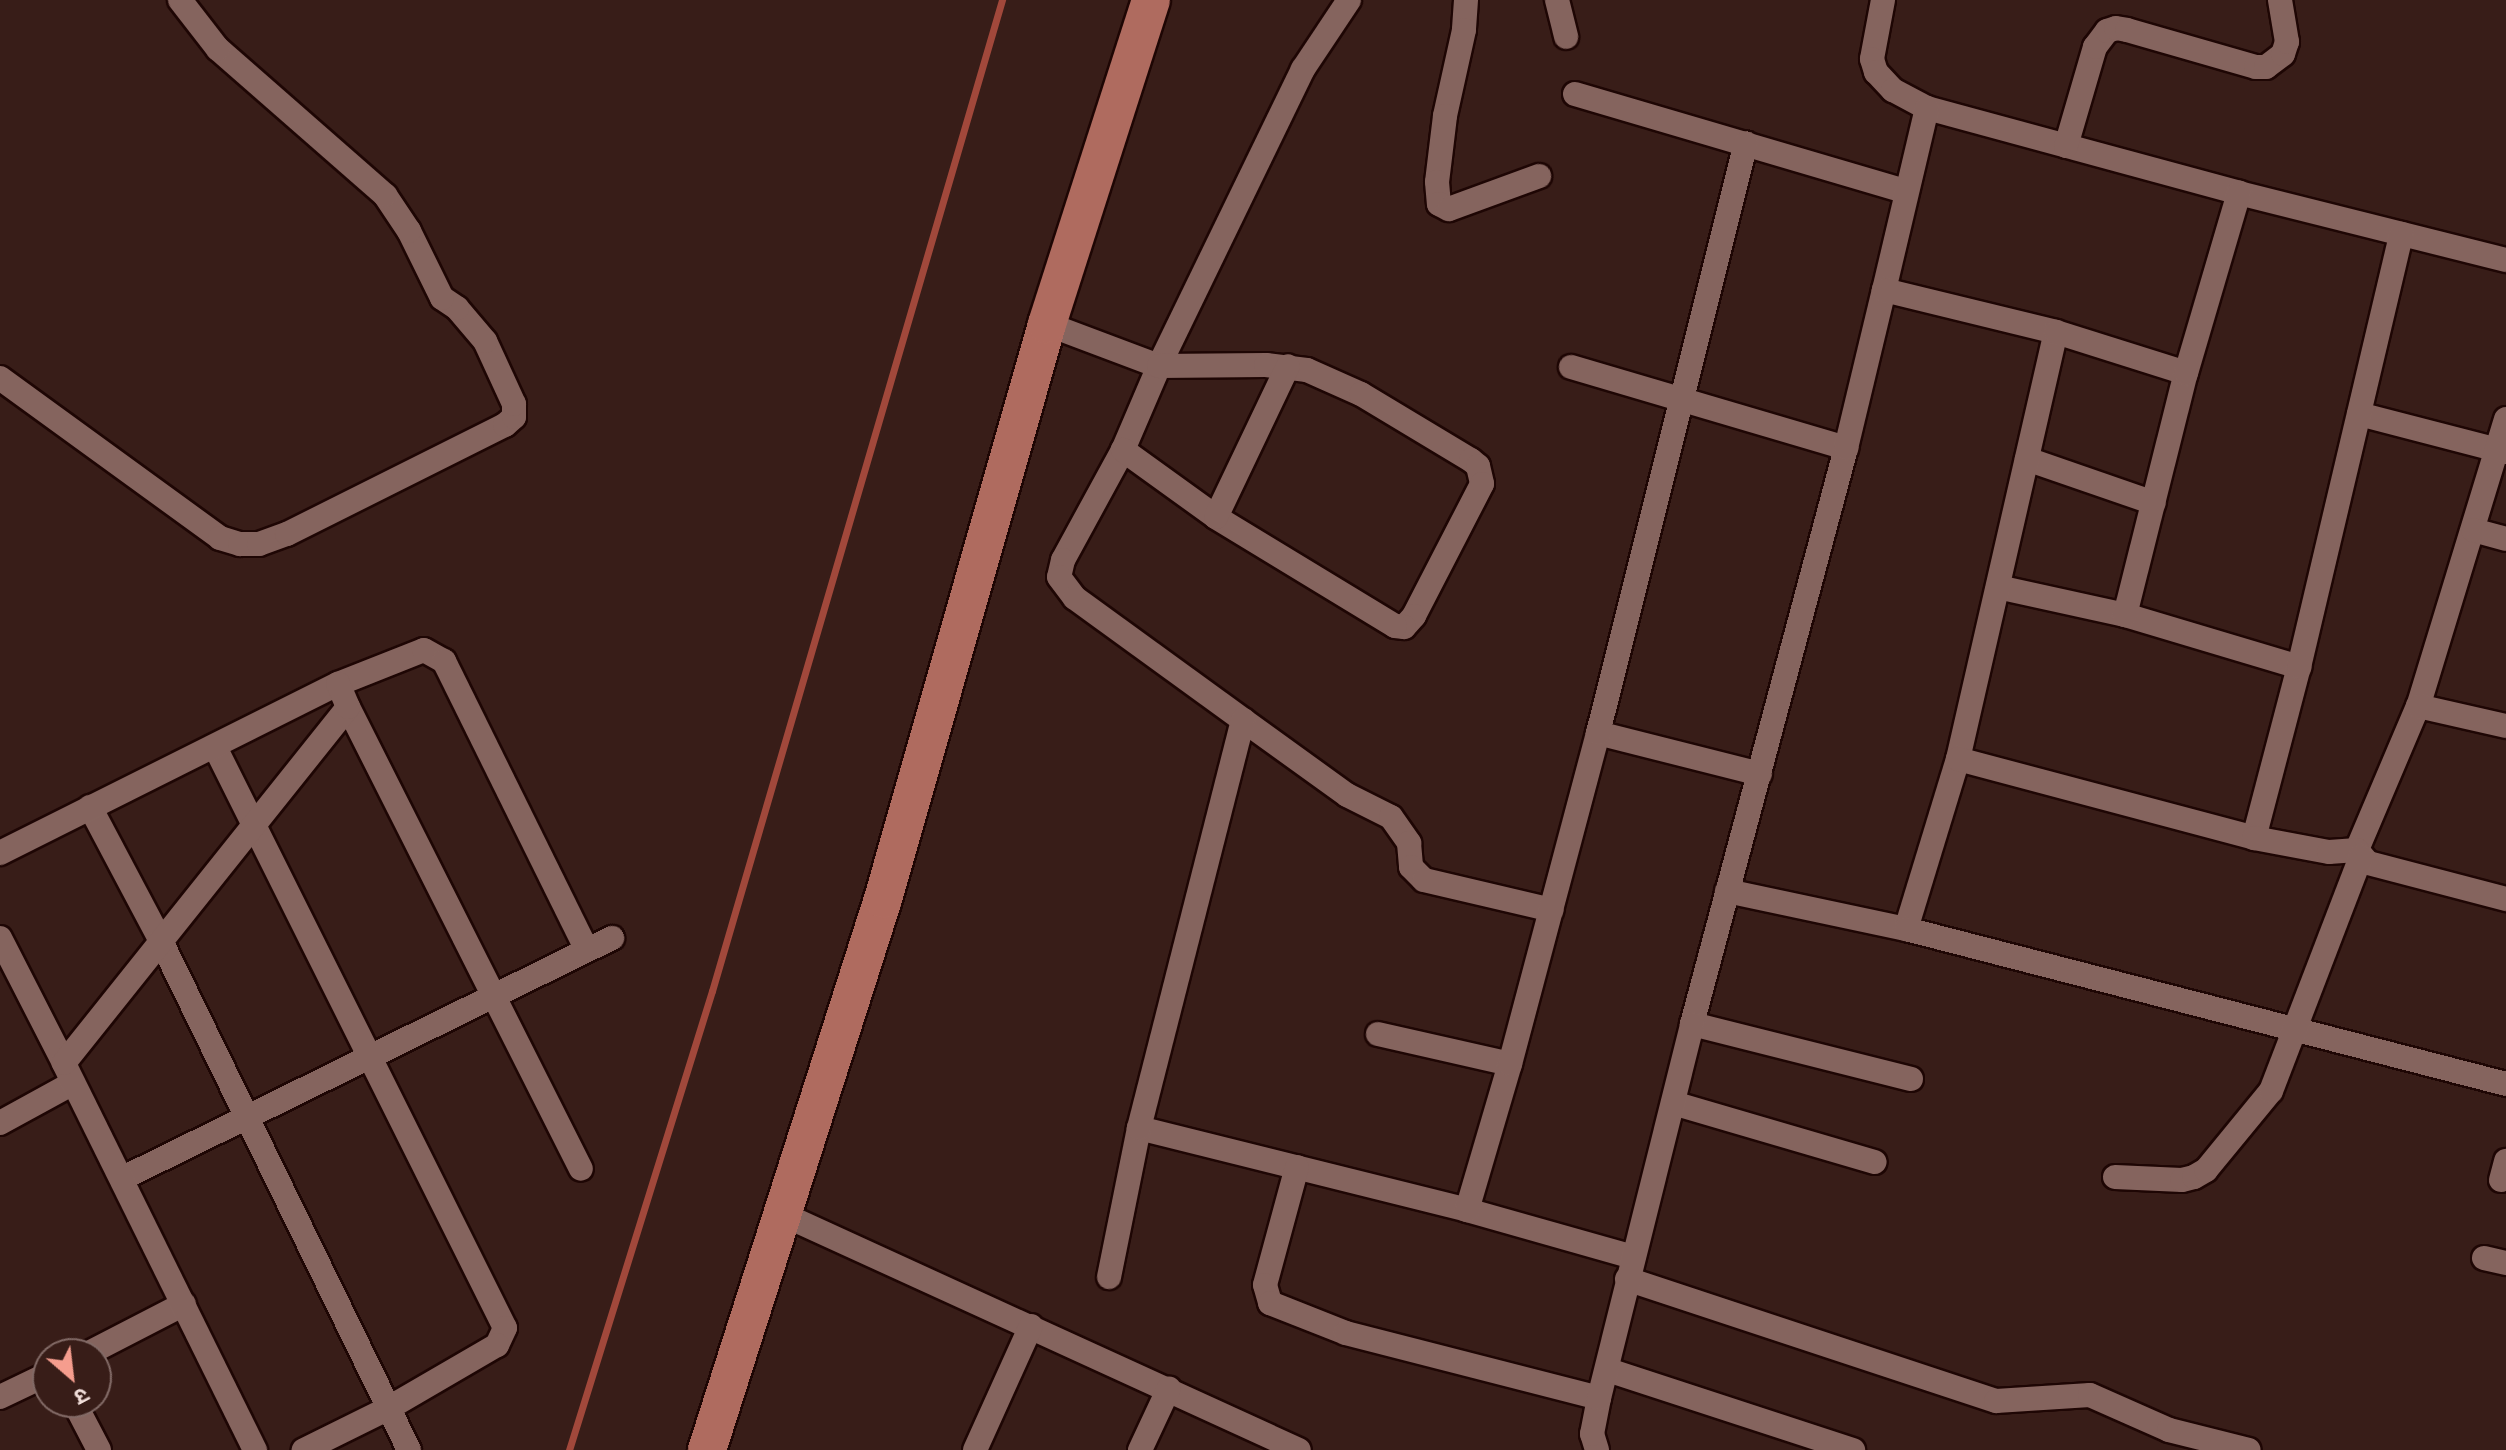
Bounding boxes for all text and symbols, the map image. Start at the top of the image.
north arrow [32,1338,112,1418]
text: उ [69,1380,96,1415]

